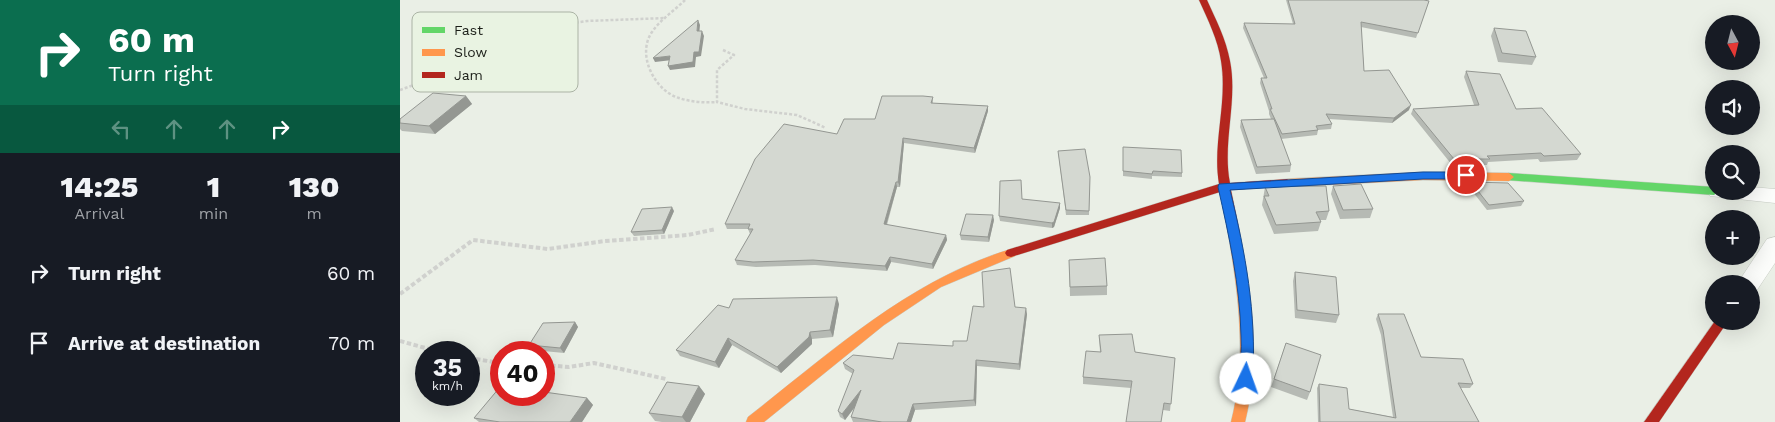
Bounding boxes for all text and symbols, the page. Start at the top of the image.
legend [412,12,578,92]
north arrow [1705,15,1760,70]
map controls [1705,15,1760,330]
text: 60 m [108,19,195,61]
icon: right [25,20,90,85]
text: Fast [454,22,483,38]
text: Slow [454,44,487,60]
text: Turn right [108,61,213,86]
text: Jam [454,67,483,83]
button: sound [1705,80,1760,135]
icon: left [107,115,135,143]
icon: ahead [160,115,188,143]
icon: ahead [213,115,241,143]
icon: right [266,115,294,143]
button: search [1705,145,1760,200]
pin [1445,154,1487,196]
icon: arrive [1452,161,1480,189]
text: 14:25 [60,169,138,204]
text: 1 [207,169,220,204]
text: 130 [289,169,340,204]
text: Arrival [74,204,124,223]
text: min [199,204,228,223]
text: m [306,204,322,223]
button: + [1705,210,1760,265]
icon: right [25,259,53,287]
text: Turn right [68,262,161,285]
text: 60 m [327,262,375,285]
button: − [1705,275,1760,330]
icon: arrive [25,329,53,357]
text: Arrive at destination [68,332,260,355]
text: 70 m [328,332,375,355]
speed limit sign: 40 [490,341,555,406]
position arrow [1219,352,1271,404]
text: 35 [433,353,462,382]
text: km/h [432,379,463,393]

